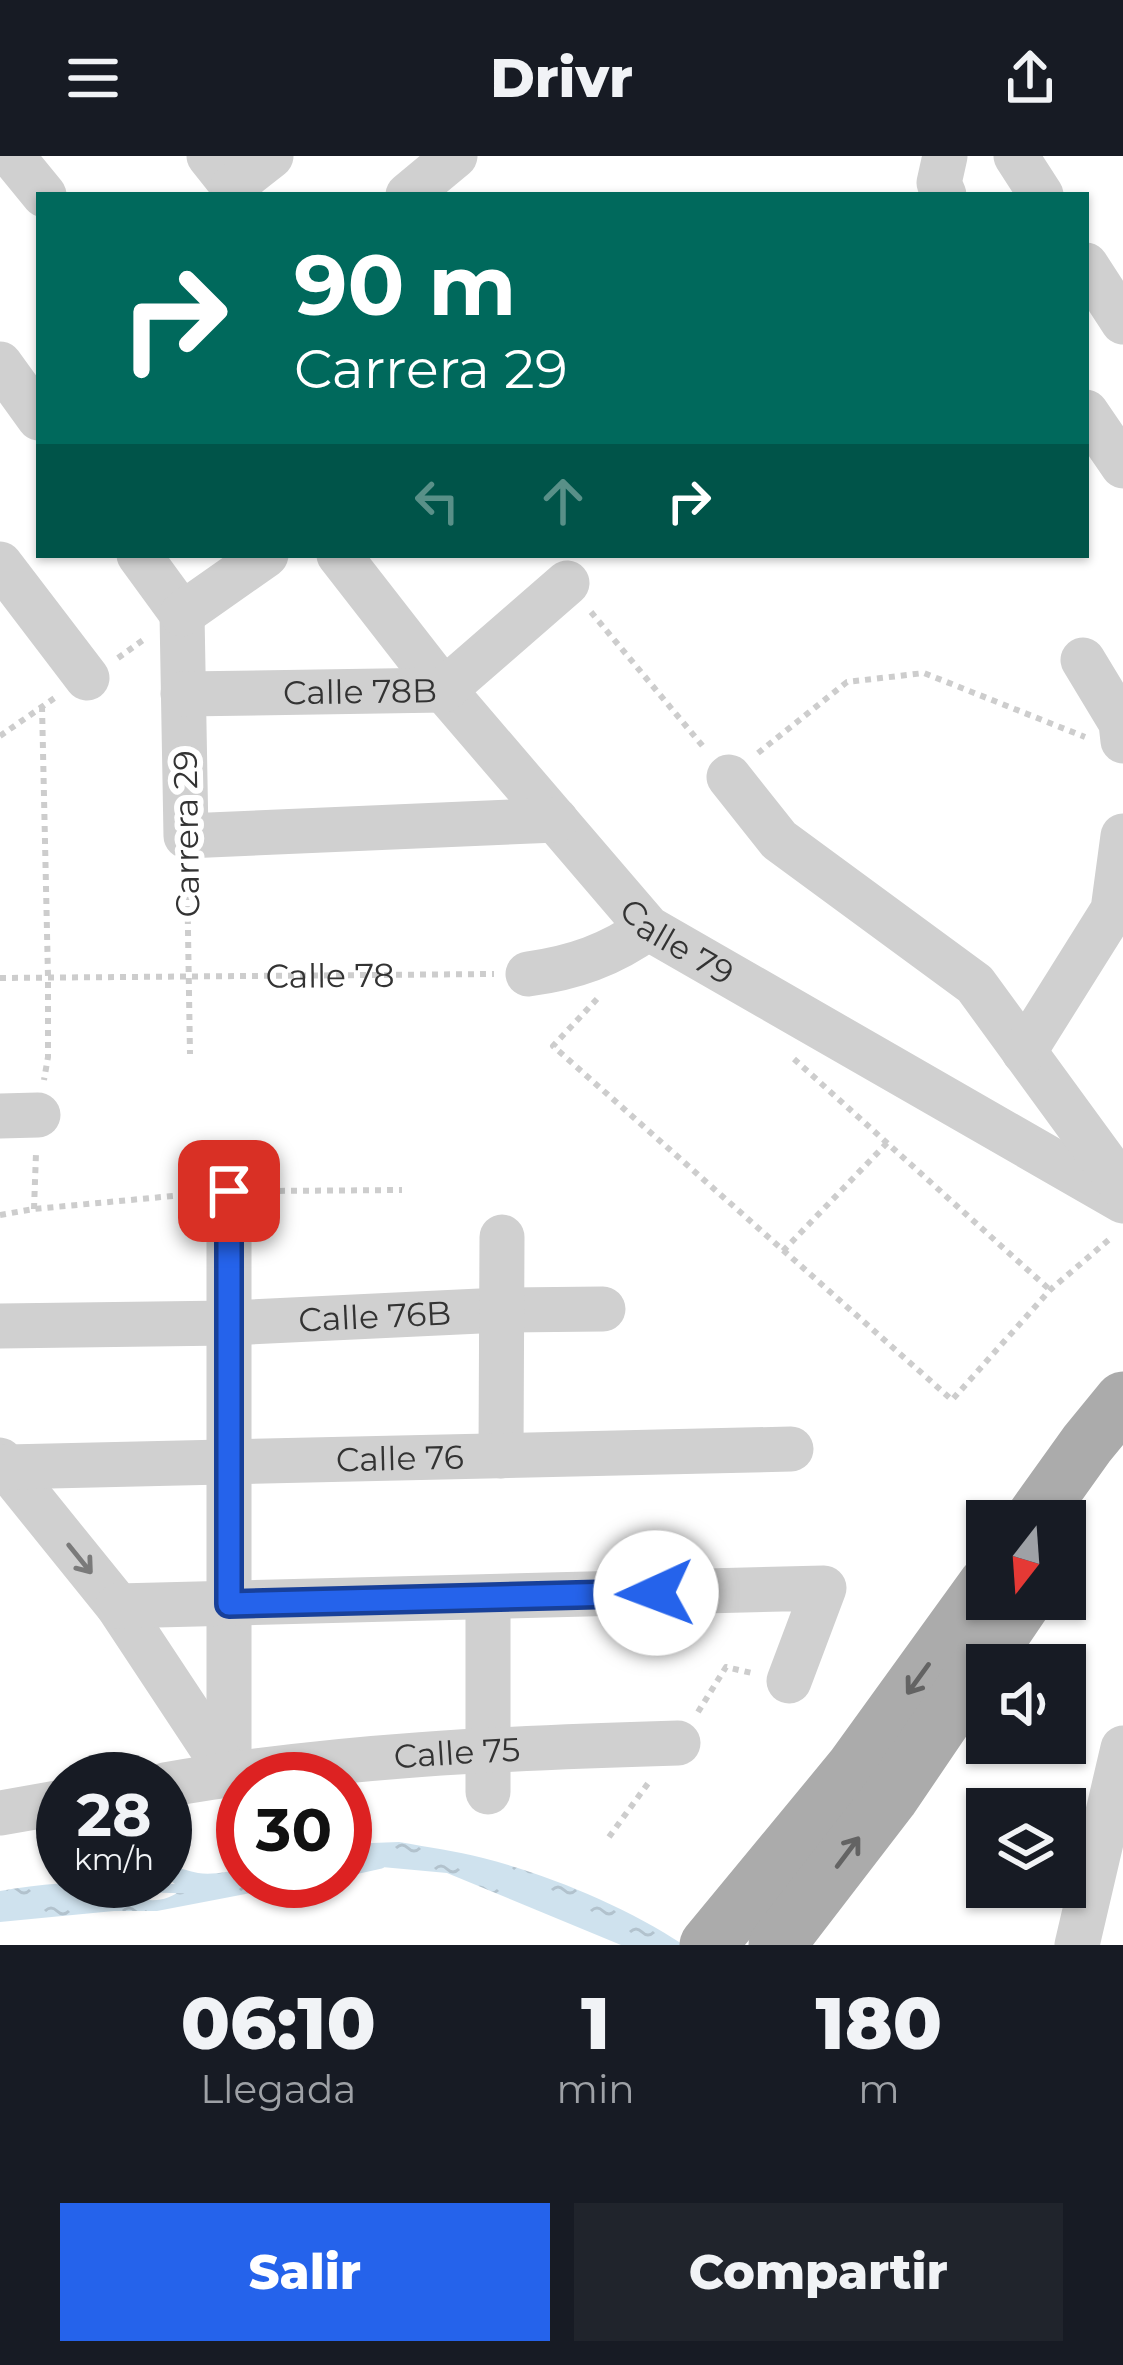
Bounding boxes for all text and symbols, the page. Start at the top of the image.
icon: menu [60,45,126,111]
text: Drivr [490,45,633,111]
icon: share [997,45,1063,111]
text: 90 m [294,234,516,336]
icon: right [96,240,252,396]
text: Carrera 29 [294,336,568,402]
icon: left [404,468,470,534]
icon: ahead [530,468,596,534]
icon: right [656,468,722,534]
street label: Calle 78B [283,670,437,712]
street label: Carrera 29 [165,750,207,918]
street label: Calle 79 [611,890,741,993]
street label: Calle 78 [265,955,395,996]
pin [178,1140,280,1242]
icon: arrive [196,1158,262,1224]
street label: Calle 76B [298,1292,452,1340]
street label: Calle 76 [336,1437,464,1479]
north arrow [966,1500,1086,1620]
map controls [966,1500,1086,1908]
position arrow [593,1530,719,1656]
one-way arrow [66,1542,93,1574]
button: sound [966,1644,1086,1764]
one-way arrow [906,1662,932,1695]
street label: Calle 75 [392,1729,521,1777]
speed limit sign: 30 [216,1752,372,1908]
text: 28 [77,1778,152,1851]
button: layers [966,1788,1086,1908]
one-way arrow [835,1836,861,1869]
text: km/h [74,1841,154,1878]
text: 06:10 [181,1979,376,2067]
text: 1 [581,1979,610,2067]
text: 180 [816,1979,942,2067]
text: Llegada [200,2065,356,2113]
text: min [557,2065,635,2113]
text: m [858,2065,900,2113]
button: Salir [60,2203,550,2341]
button: Compartir [574,2203,1063,2341]

